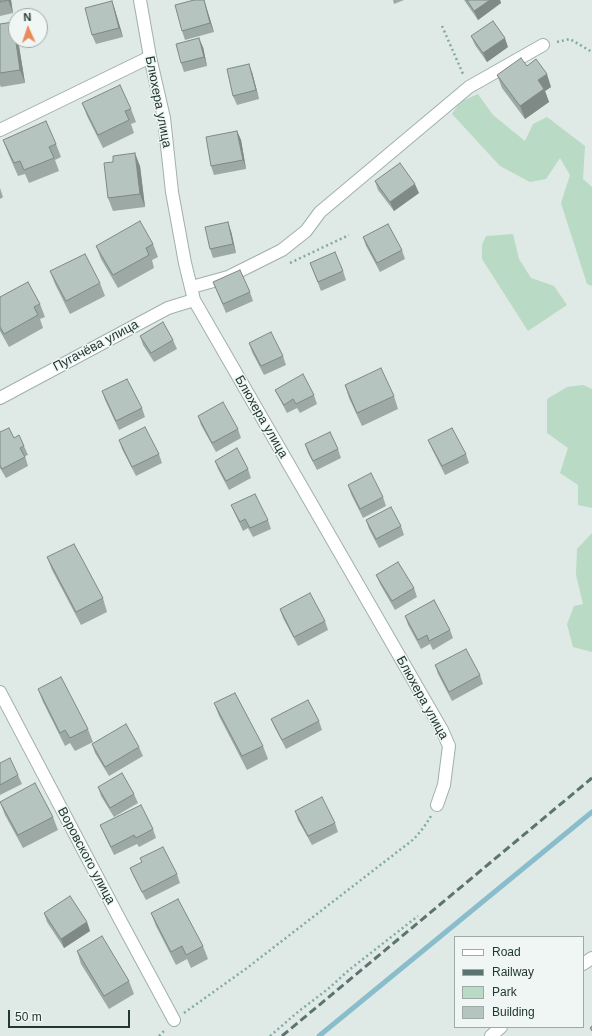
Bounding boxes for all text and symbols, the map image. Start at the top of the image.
north arrow [8,8,48,48]
text: N [23,11,32,23]
street label: Блюхера улица [141,55,175,149]
street label: Пугачёва улица [51,317,141,375]
street label: Блюхера улица [231,373,291,461]
street label: Блюхера улица [393,654,451,742]
street label: Воровского улица [54,805,118,907]
legend [454,936,584,1028]
text: Road [492,945,521,959]
text: Railway [492,965,534,979]
text: Park [492,985,517,999]
scale bar [10,1002,132,1028]
text: Building [492,1005,535,1019]
text: 50 m [15,1010,42,1024]

